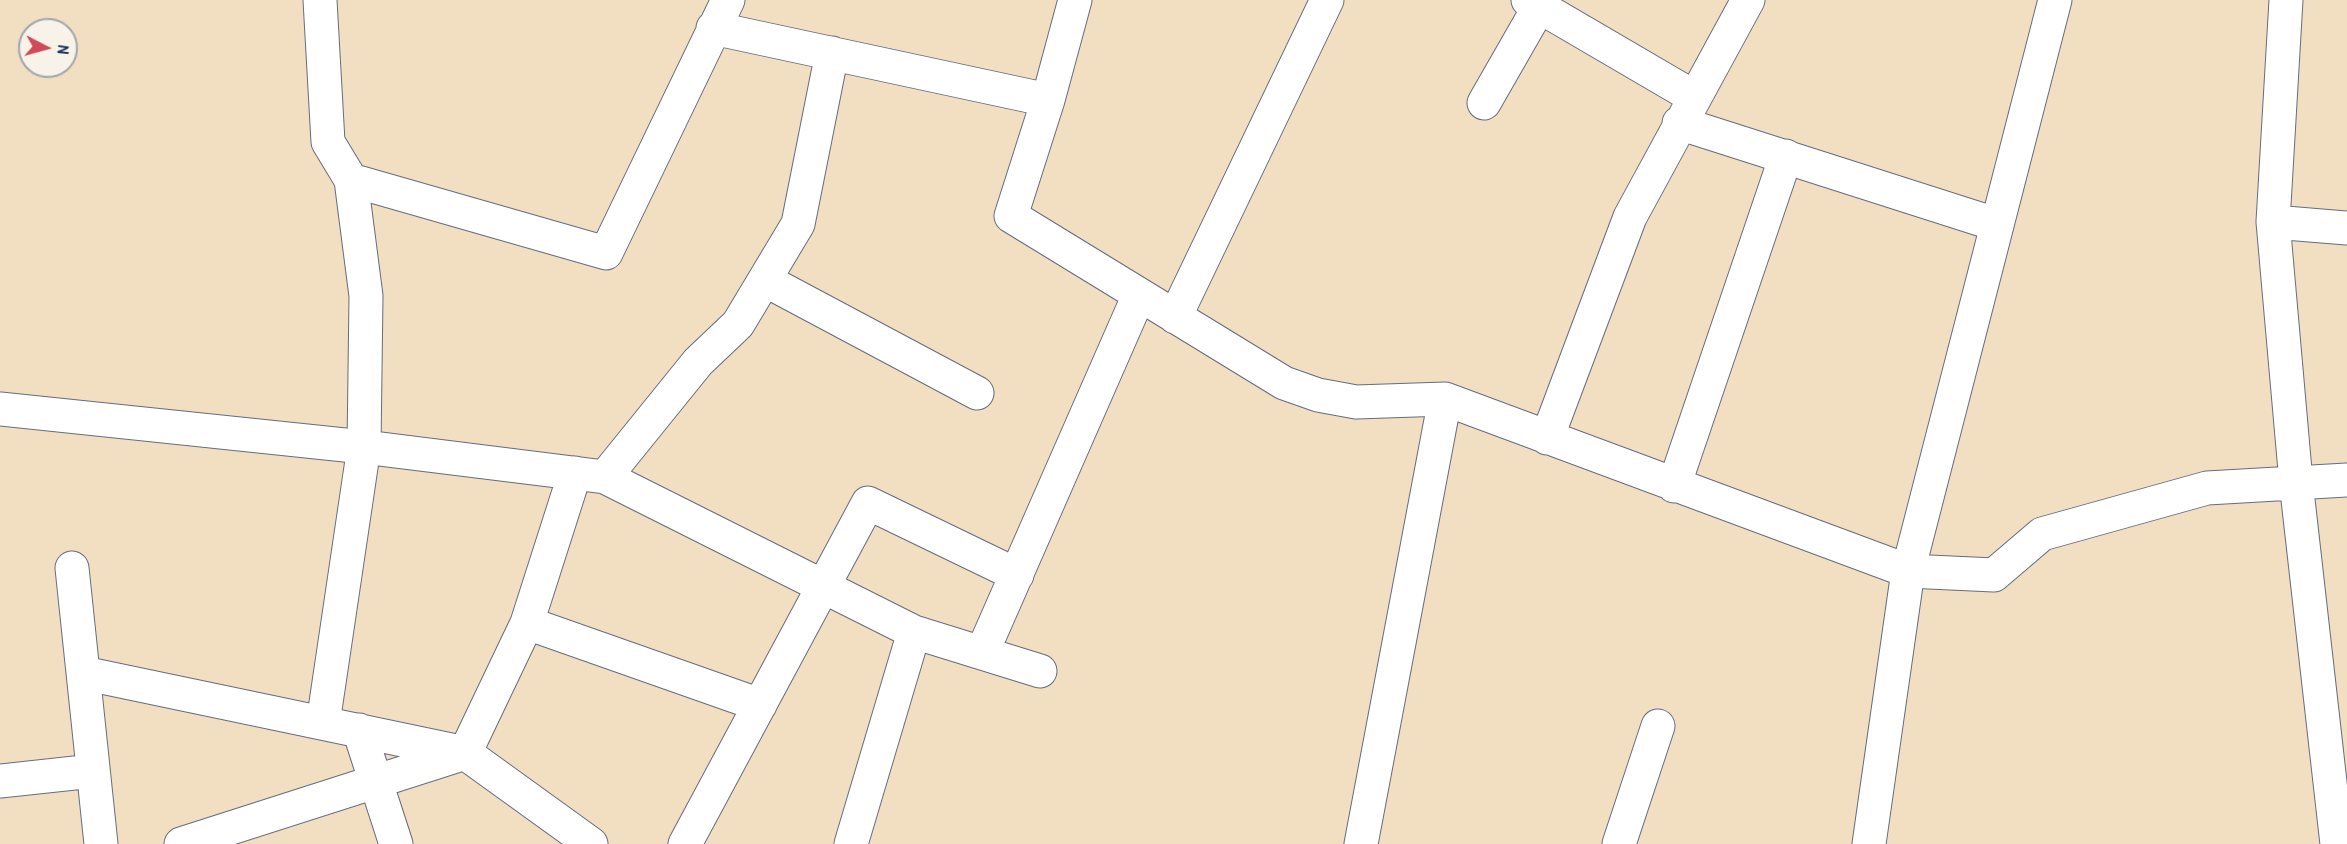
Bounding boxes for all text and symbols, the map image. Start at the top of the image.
north arrow [18,18,78,78]
text: N [53,44,75,55]

